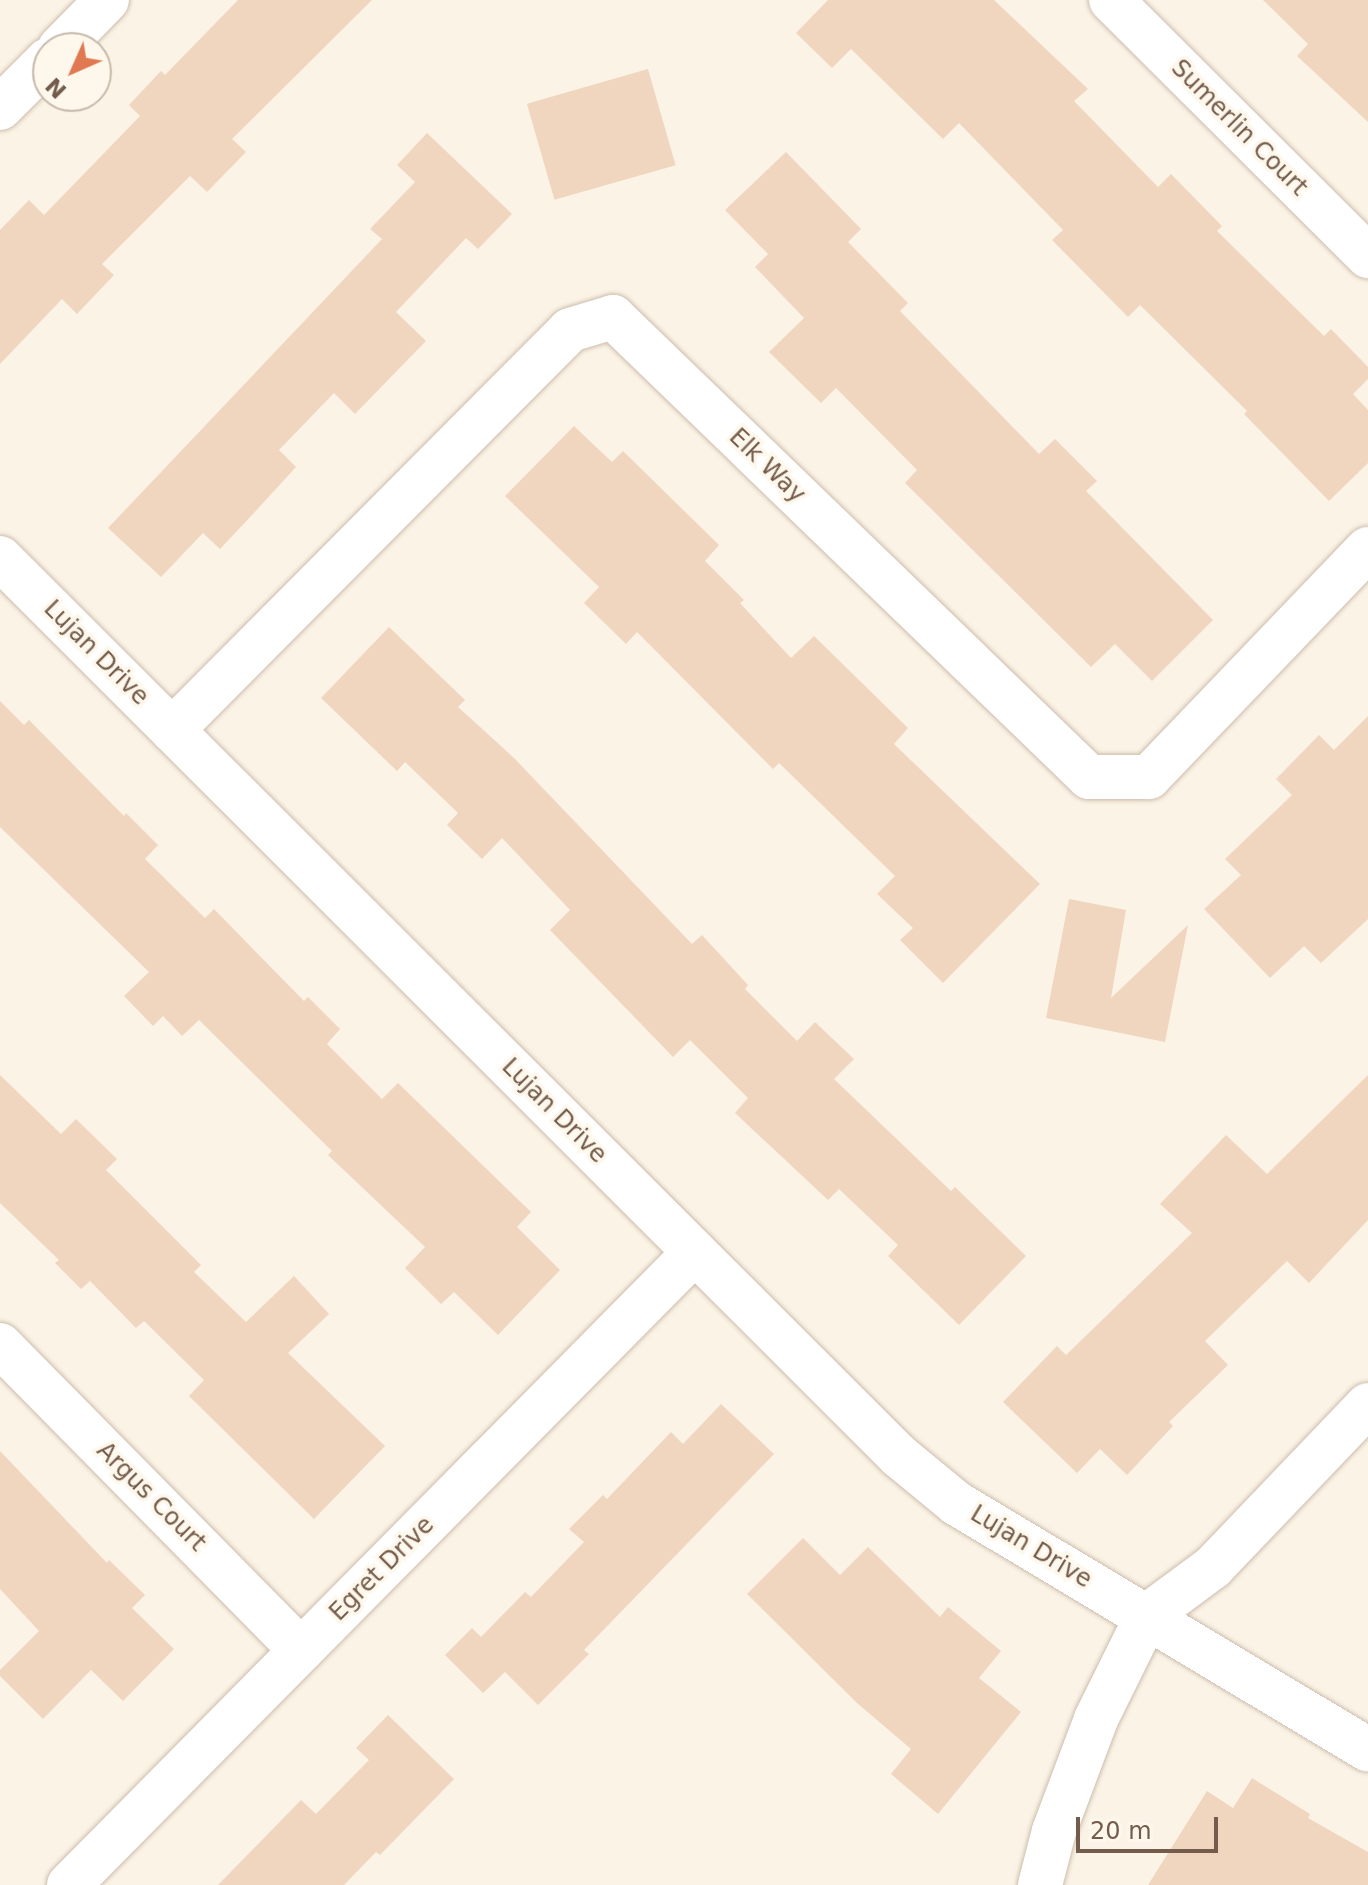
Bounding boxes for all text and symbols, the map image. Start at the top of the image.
north arrow [32,32,112,112]
street label: Sumerlin Court [1165,54,1313,202]
text: N [41,73,71,103]
street label: Elk Way [723,423,811,509]
street label: Lujan Drive [38,595,154,711]
street label: Lujan Drive [496,1053,612,1169]
street label: Argus Court [90,1436,212,1558]
street label: Lujan Drive [965,1500,1097,1594]
street label: Egret Drive [324,1511,440,1627]
scale bar [1080,1801,1222,1851]
text: 20 m [1090,1817,1152,1845]

